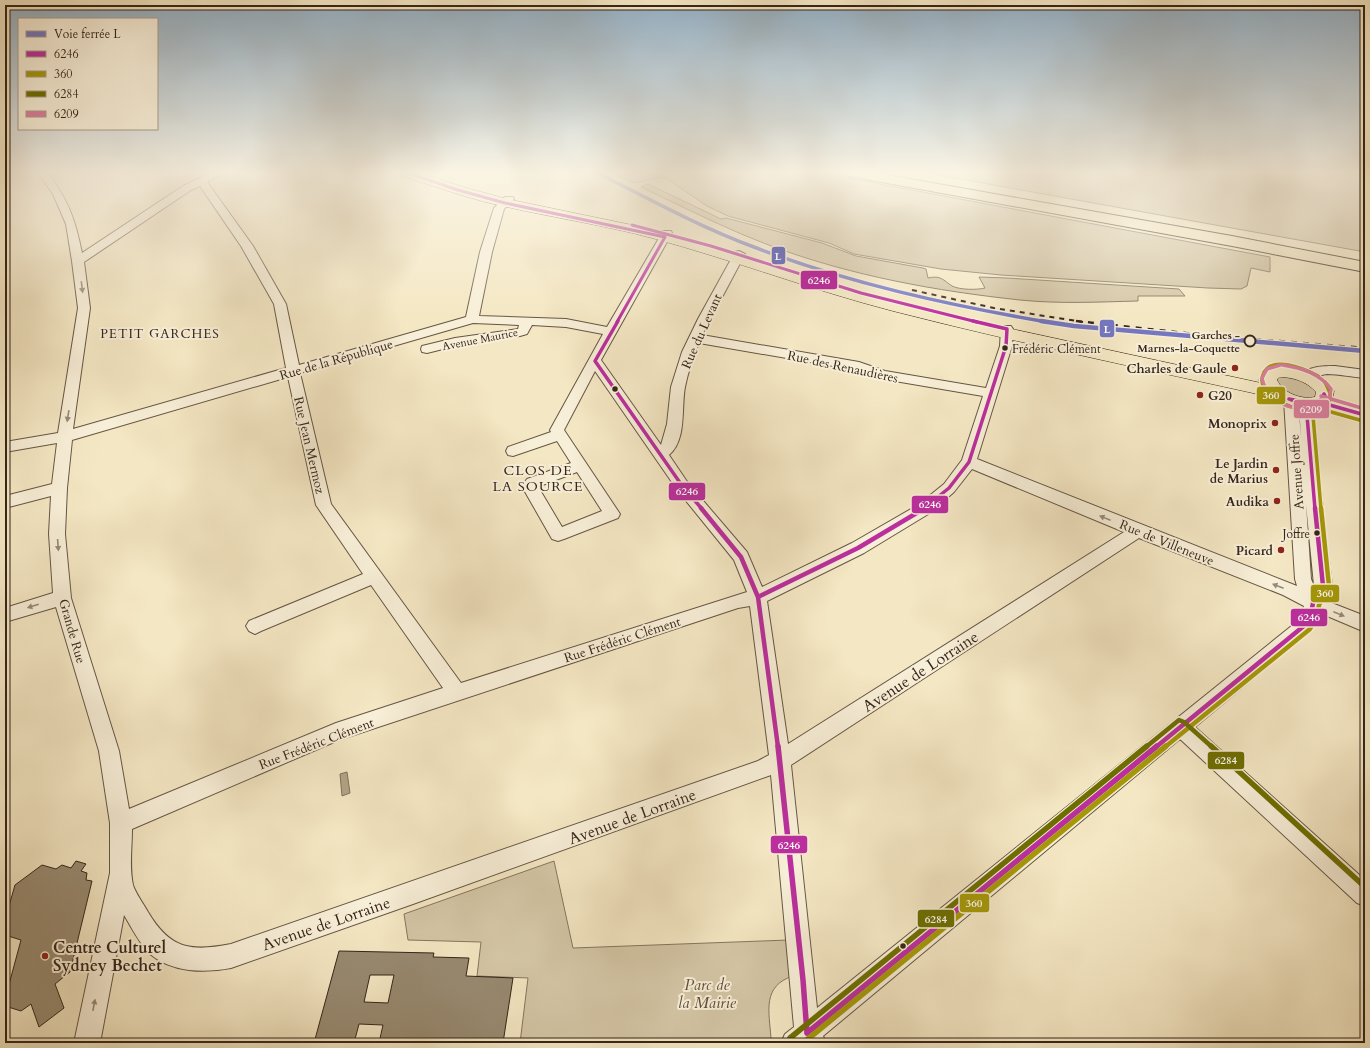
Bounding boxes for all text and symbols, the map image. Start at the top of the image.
legend [18,18,158,130]
text: Voie ferrée L [54,26,121,42]
text: 6246 [54,46,79,62]
text: 360 [54,66,72,82]
text: 6284 [54,86,79,102]
text: 6209 [54,106,79,122]
line badge: L [771,246,786,265]
text: L [775,249,782,264]
line badge: 6246 [800,270,838,290]
text: 6246 [808,273,831,288]
one-way arrow [78,281,85,294]
street label: Rue du Levant [677,291,727,372]
line badge: L [1099,319,1115,338]
text: L [1104,322,1111,337]
district label: PETIT GARCHES [100,325,220,343]
street label: Avenue Maurice [441,325,519,354]
place label: Garches - Marnes-la-Coquette [1137,328,1240,356]
marker: Garches - Marnes-la-Coquette [1243,334,1257,348]
street label: Rue de la République [277,335,395,385]
place label: Frédéric Clément [1012,341,1101,357]
marker: Frédéric Clément [1000,343,1010,353]
street label: Rue des Renaudières [786,346,900,388]
place label: Charles de Gaule [1126,360,1227,378]
marker: Charles de Gaule [1230,363,1240,373]
unlabelled marker [610,384,620,394]
line badge: 360 [1256,386,1286,405]
place label: G20 [1208,387,1232,405]
text: 360 [1263,388,1280,403]
marker: G20 [1195,390,1205,400]
street label: Rue Jean Mermoz [289,395,329,496]
line badge: 6209 [1293,399,1330,419]
text: 6209 [1300,402,1323,417]
one-way arrow [64,410,70,422]
place label: Monoprix [1208,415,1267,433]
marker: Monoprix [1270,418,1280,428]
street label: Avenue Joffre [1285,434,1309,510]
place label: Le Jardin de Marius [1210,455,1269,488]
district label: CLOS DE LA SOURCE [493,461,583,496]
marker: Le Jardin de Marius [1271,465,1281,475]
line badge: 6246 [668,482,706,501]
text: 6246 [676,484,699,499]
place label: Audika [1226,493,1270,511]
line badge: 6246 [911,495,949,514]
marker: Audika [1272,496,1282,506]
text: 6246 [919,497,942,512]
one-way arrow [1098,514,1110,520]
street label: Rue de Villeneuve [1117,516,1217,570]
place label: Joffre [1280,526,1310,542]
marker: Joffre [1312,528,1322,538]
one-way arrow [55,539,62,551]
place label: Picard [1236,542,1274,560]
marker: Picard [1276,545,1286,555]
one-way arrow [1271,582,1283,588]
line badge: 360 [1310,584,1340,603]
text: 360 [1317,586,1334,601]
street label: Grande Rue [54,597,90,666]
one-way arrow [27,603,39,609]
line badge: 6246 [1290,608,1328,627]
text: 6246 [1298,610,1321,625]
one-way arrow [1333,611,1345,617]
street label: Rue Frédéric Clément [562,613,683,667]
street label: Avenue de Lorraine [858,626,983,718]
street label: Rue Frédéric Clément [256,714,376,774]
line badge: 6284 [1207,751,1245,770]
text: 6284 [1215,753,1238,768]
street label: Avenue de Lorraine [566,784,699,850]
line badge: 6246 [770,835,808,854]
text: 6246 [778,838,801,853]
street label: Avenue de Lorraine [259,892,393,956]
line badge: 360 [959,893,990,913]
text: 360 [966,896,983,911]
line badge: 6284 [917,909,955,928]
text: 6284 [925,912,948,927]
place label: Centre Culturel Sydney Bechet [53,937,167,977]
unlabelled marker [898,941,908,951]
marker: Centre Culturel Sydney Bechet [40,951,50,961]
park label: Parc de la Mairie [678,974,737,1014]
one-way arrow [91,998,97,1011]

